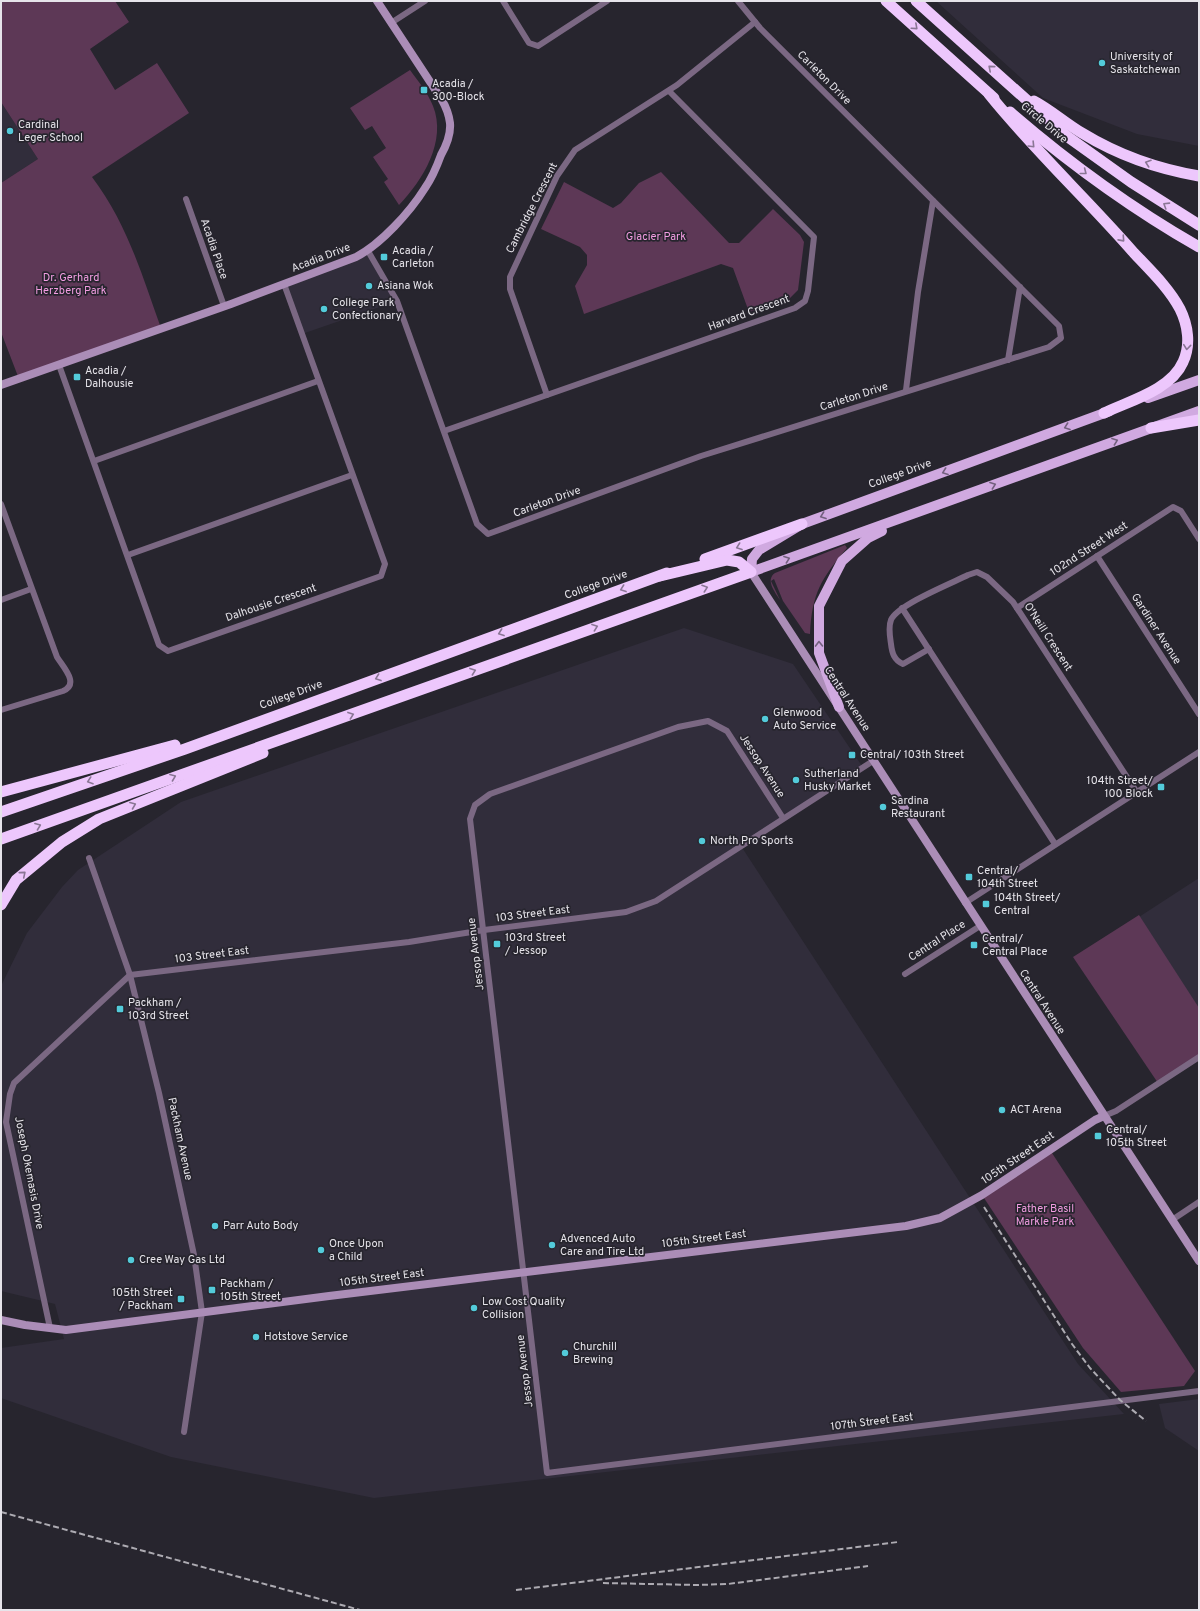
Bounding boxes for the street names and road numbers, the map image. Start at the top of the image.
street label: Carleton Drive [794,48,854,108]
street label: Circle Drive [1018,99,1070,147]
street label: Cambridge Crescent [503,160,561,256]
street label: Acadia Place [197,217,231,281]
street label: Acadia Drive [289,240,353,276]
street label: Harvard Crescent [706,292,792,334]
street label: Carleton Drive [818,379,890,415]
street label: College Drive [867,456,933,492]
street label: Carleton Drive [511,483,583,521]
street label: 102nd Street West [1048,519,1130,579]
street label: College Drive [563,567,629,603]
street label: Dalhousie Crescent [224,581,318,625]
street label: Gardiner Avenue [1128,591,1184,667]
street label: O'Neill Crescent [1021,600,1075,674]
street label: Central Avenue [821,664,873,734]
street label: College Drive [258,677,324,713]
street label: Jessop Avenue [736,731,788,801]
street label: 103 Street East [495,902,571,926]
street label: Jessop Avenue [465,917,487,991]
street label: Central Place [906,917,968,965]
street label: 103 Street East [174,943,250,967]
street label: Central Avenue [1016,967,1068,1037]
street label: Packham Avenue [164,1096,196,1182]
street label: Joseph Okemasis Drive [11,1115,47,1231]
street label: 105th Street East [979,1128,1057,1188]
street label: 105th Street East [661,1227,747,1251]
street label: 105th Street East [339,1266,425,1290]
street label: Jessop Avenue [514,1334,536,1408]
street label: 107th Street East [830,1410,914,1434]

